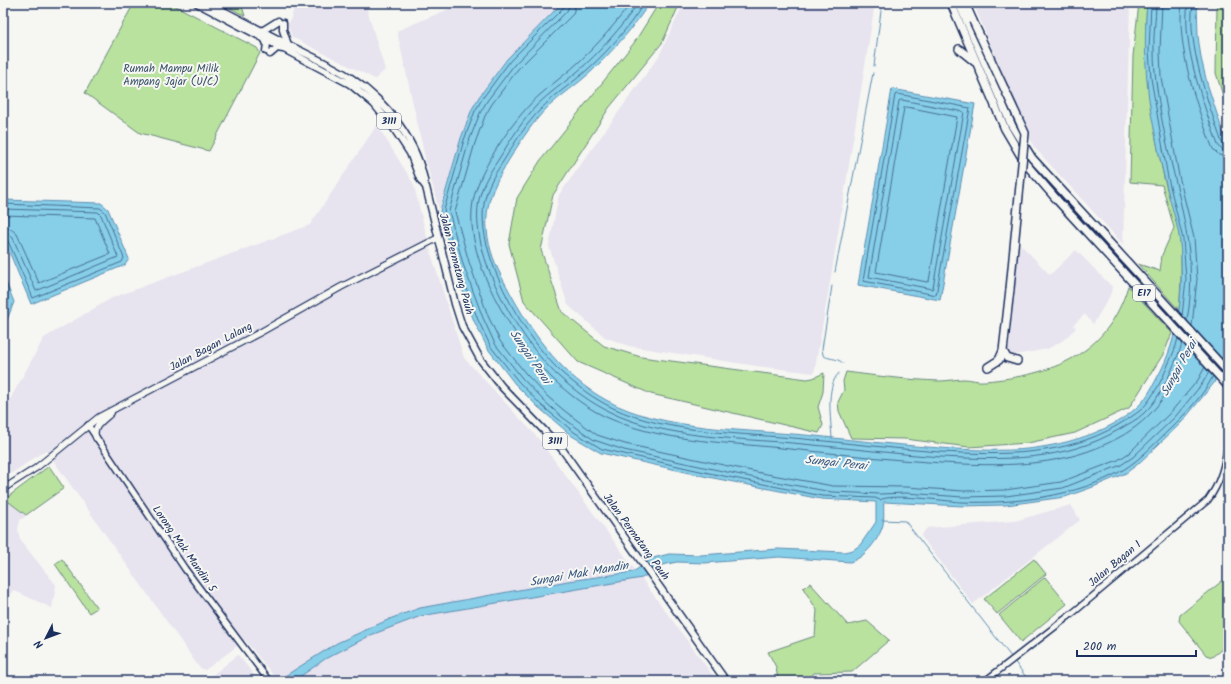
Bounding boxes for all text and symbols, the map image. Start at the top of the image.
park label: Rumah Mampu Milik Ampang Jajar (U/C) [123,60,219,91]
road number: 3111 [377,113,401,129]
street label: Jalan Permatang Pauh [434,211,478,317]
road number: E17 [1133,285,1155,301]
street label: Jalan Bagan Lalang [166,318,256,376]
water label: Sungai Perai [505,326,557,391]
water label: Sungai Perai [1156,334,1204,400]
road number: 3111 [543,433,567,449]
water label: Sungai Perai [804,450,871,476]
street label: Jalan Permatang Pauh [598,490,674,584]
street label: Lorong Mak Mandin 5 [147,502,221,597]
street label: Jalan Bagan 1 [1084,536,1146,592]
water label: Sungai Mak Mandin [528,556,631,592]
north arrow [26,618,66,658]
scale bar [1077,632,1196,658]
text: N [30,635,48,653]
text: 200 m [1083,637,1117,656]

